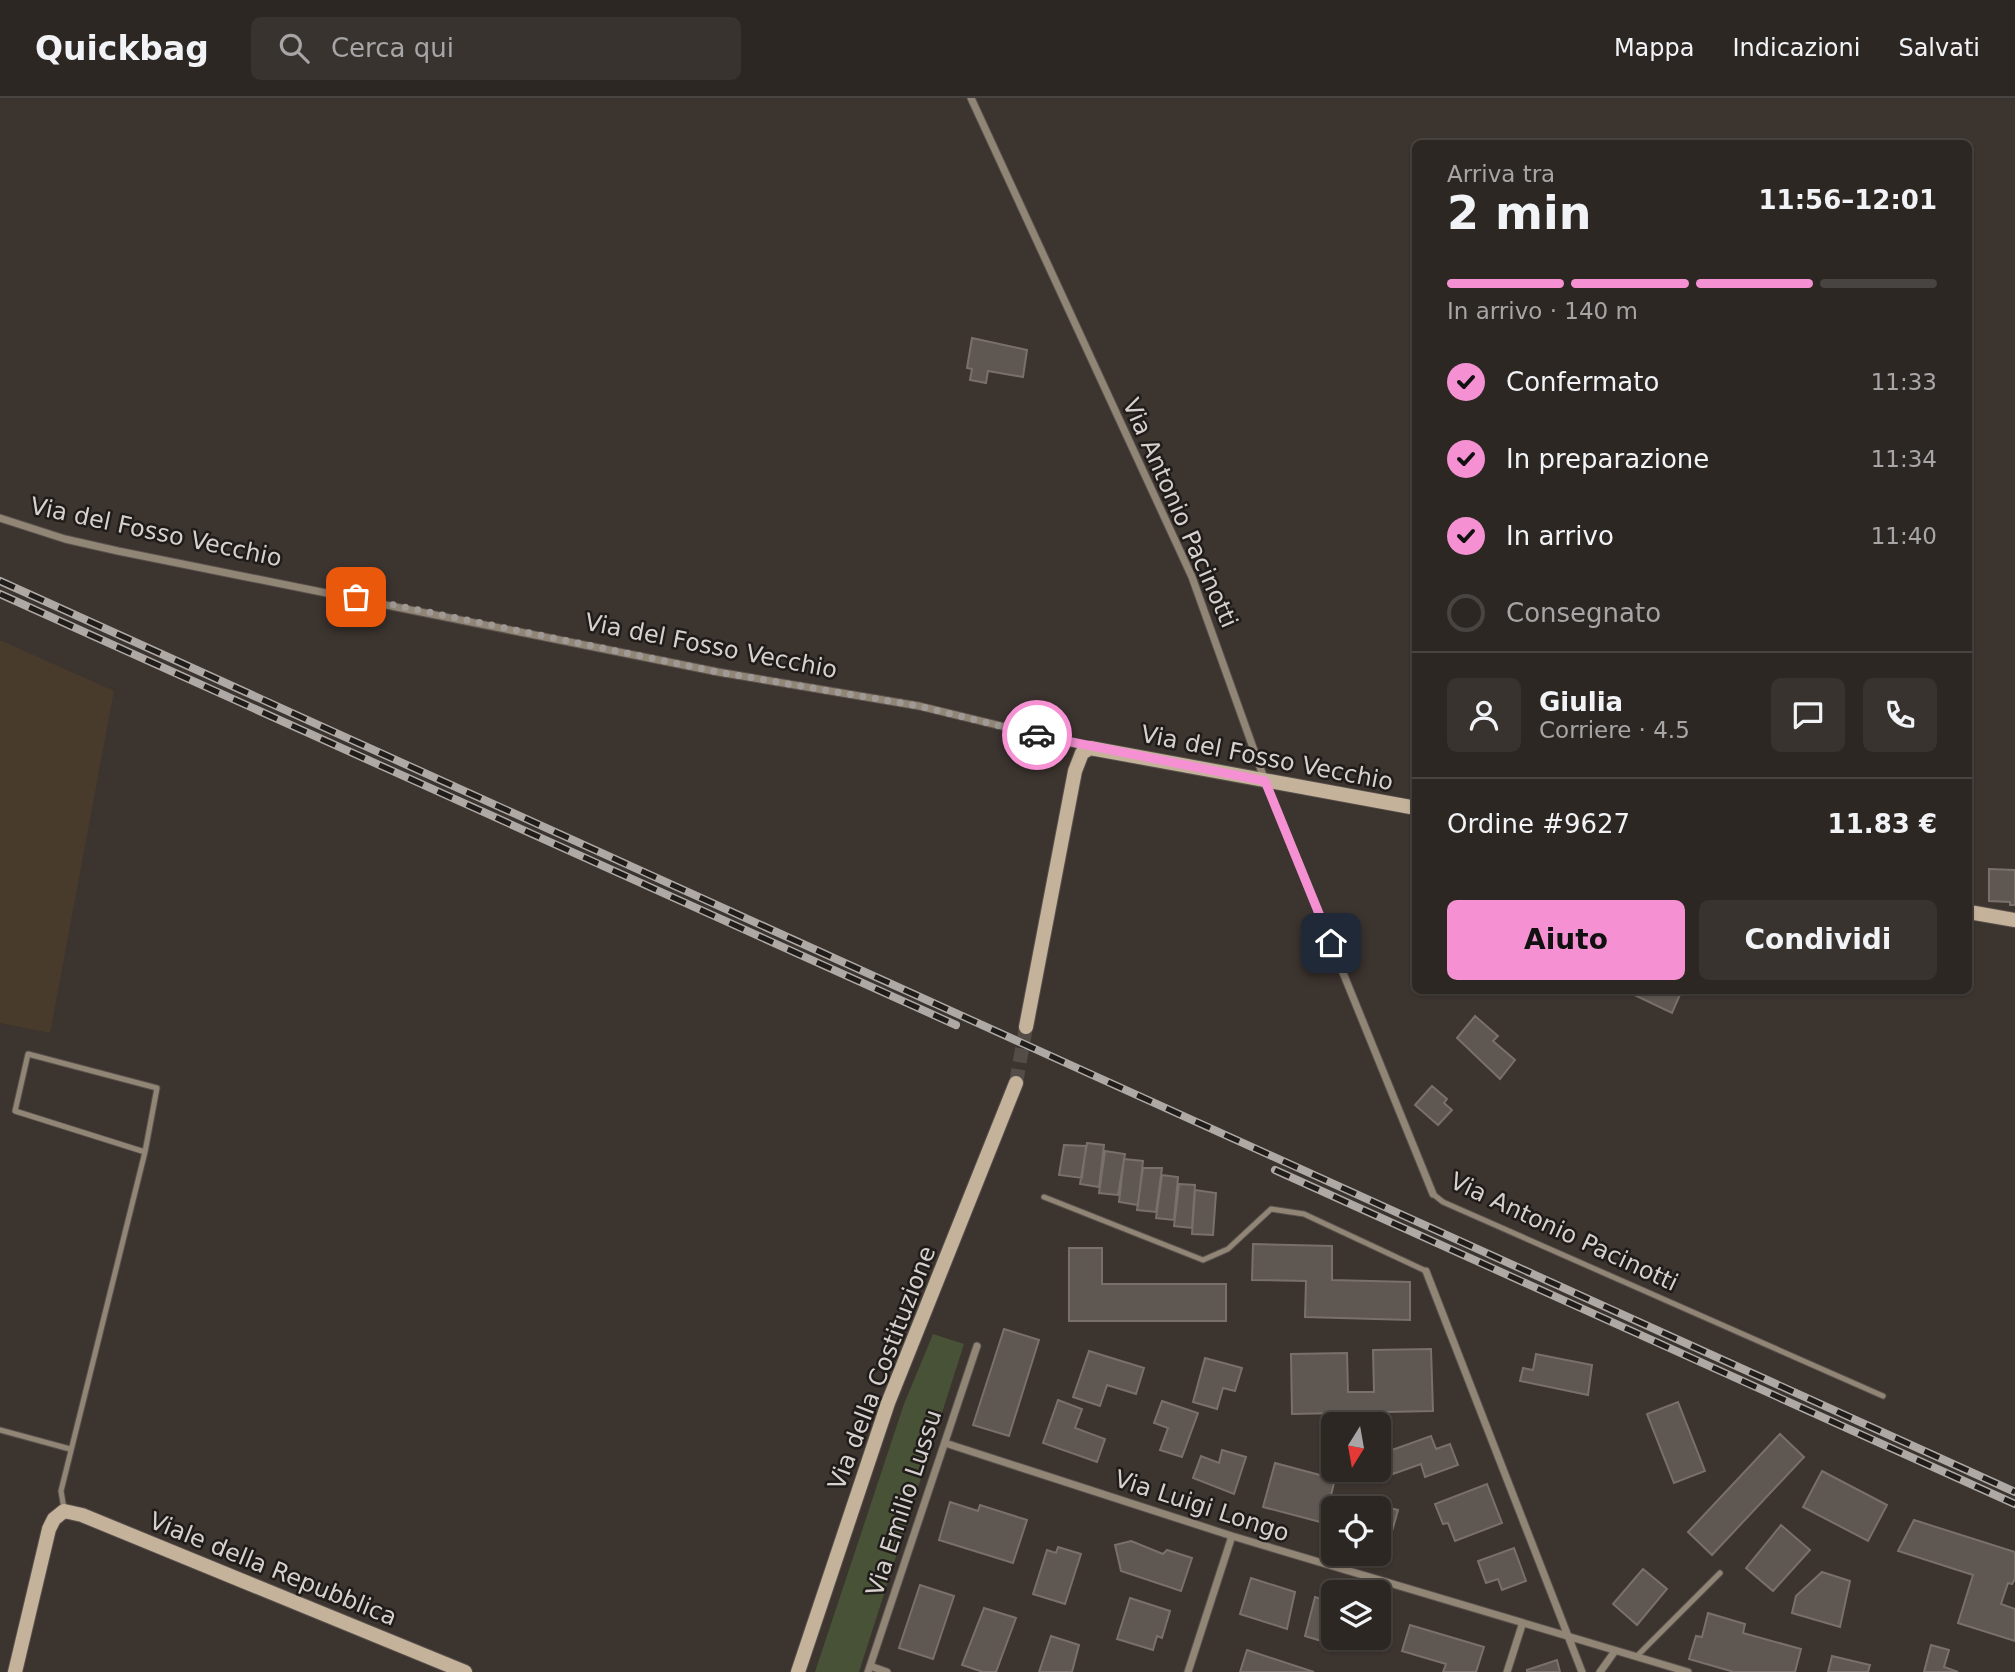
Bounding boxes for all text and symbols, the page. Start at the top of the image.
search box [251,17,741,80]
text: Quickbag [35,29,209,68]
icon: search [275,29,313,67]
text: Cerca qui [331,33,454,63]
text: Mappa [1614,34,1694,62]
text: Indicazioni [1732,34,1860,62]
text: Salvati [1898,34,1980,62]
text: Arriva tra [1447,161,1555,187]
text: 11:56–12:01 [1758,185,1937,215]
text: 2 min [1447,186,1591,240]
text: In arrivo · 140 m [1447,298,1638,324]
icon: check [1447,363,1485,401]
text: Confermato [1506,367,1659,397]
text: 11:33 [1871,369,1937,395]
street label: Via Antonio Pacinotti [1117,394,1243,632]
icon: check [1447,440,1485,478]
text: In preparazione [1506,444,1709,474]
text: 11:34 [1871,446,1937,472]
street label: Via del Fosso Vecchio [28,492,284,572]
icon: check [1447,517,1485,555]
text: In arrivo [1506,521,1614,551]
text: 11:40 [1871,523,1937,549]
pin [326,567,386,627]
icon: bag [337,578,375,616]
text: Consegnato [1506,598,1661,628]
street label: Via del Fosso Vecchio [582,608,840,684]
button: person [1447,678,1521,752]
button: chat [1771,678,1845,752]
button: phone [1863,678,1937,752]
text: Giulia [1539,687,1623,717]
courier [1002,700,1072,770]
icon: car [1018,716,1056,754]
text: Corriere · 4.5 [1539,717,1690,743]
street label: Via del Fosso Vecchio [1138,720,1396,796]
text: Ordine #9627 [1447,809,1630,839]
text: 11.83 € [1828,809,1937,839]
button: Aiuto [1447,900,1685,980]
button: Condividi [1699,900,1937,980]
pin [1301,913,1361,973]
icon: home [1312,924,1350,962]
street label: Via Antonio Pacinotti [1446,1167,1682,1297]
street label: Via della Costituzione [822,1242,942,1494]
street label: Via Emilio Lussu [861,1406,947,1600]
north arrow [1321,1412,1391,1482]
map controls [1321,1412,1391,1650]
street label: Via Luigi Longo [1111,1465,1293,1547]
button: locate [1321,1496,1391,1566]
street label: Viale della Repubblica [145,1506,401,1632]
button: layers [1321,1580,1391,1650]

